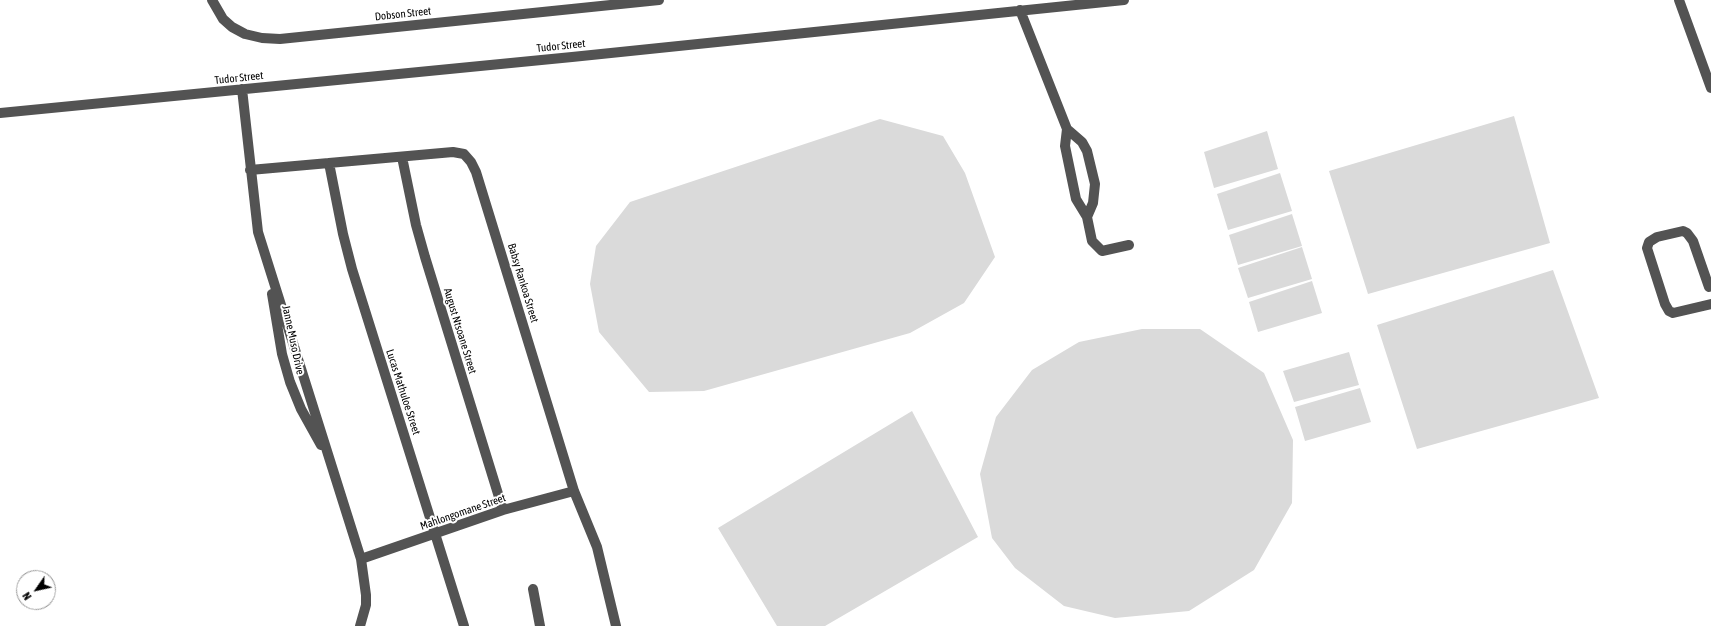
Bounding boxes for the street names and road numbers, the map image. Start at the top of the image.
street label: Dobson Street [374,4,432,24]
street label: Tudor Street [536,37,586,55]
street label: Tudor Street [214,69,264,87]
street label: Babsy Rankoa Street [505,242,541,324]
street label: August Ntsoane Street [441,286,479,376]
street label: Janne Muso Drive [279,304,307,376]
street label: Lucas Mathuloe Street [383,348,423,436]
street label: Mahlongomane Street [418,491,508,533]

